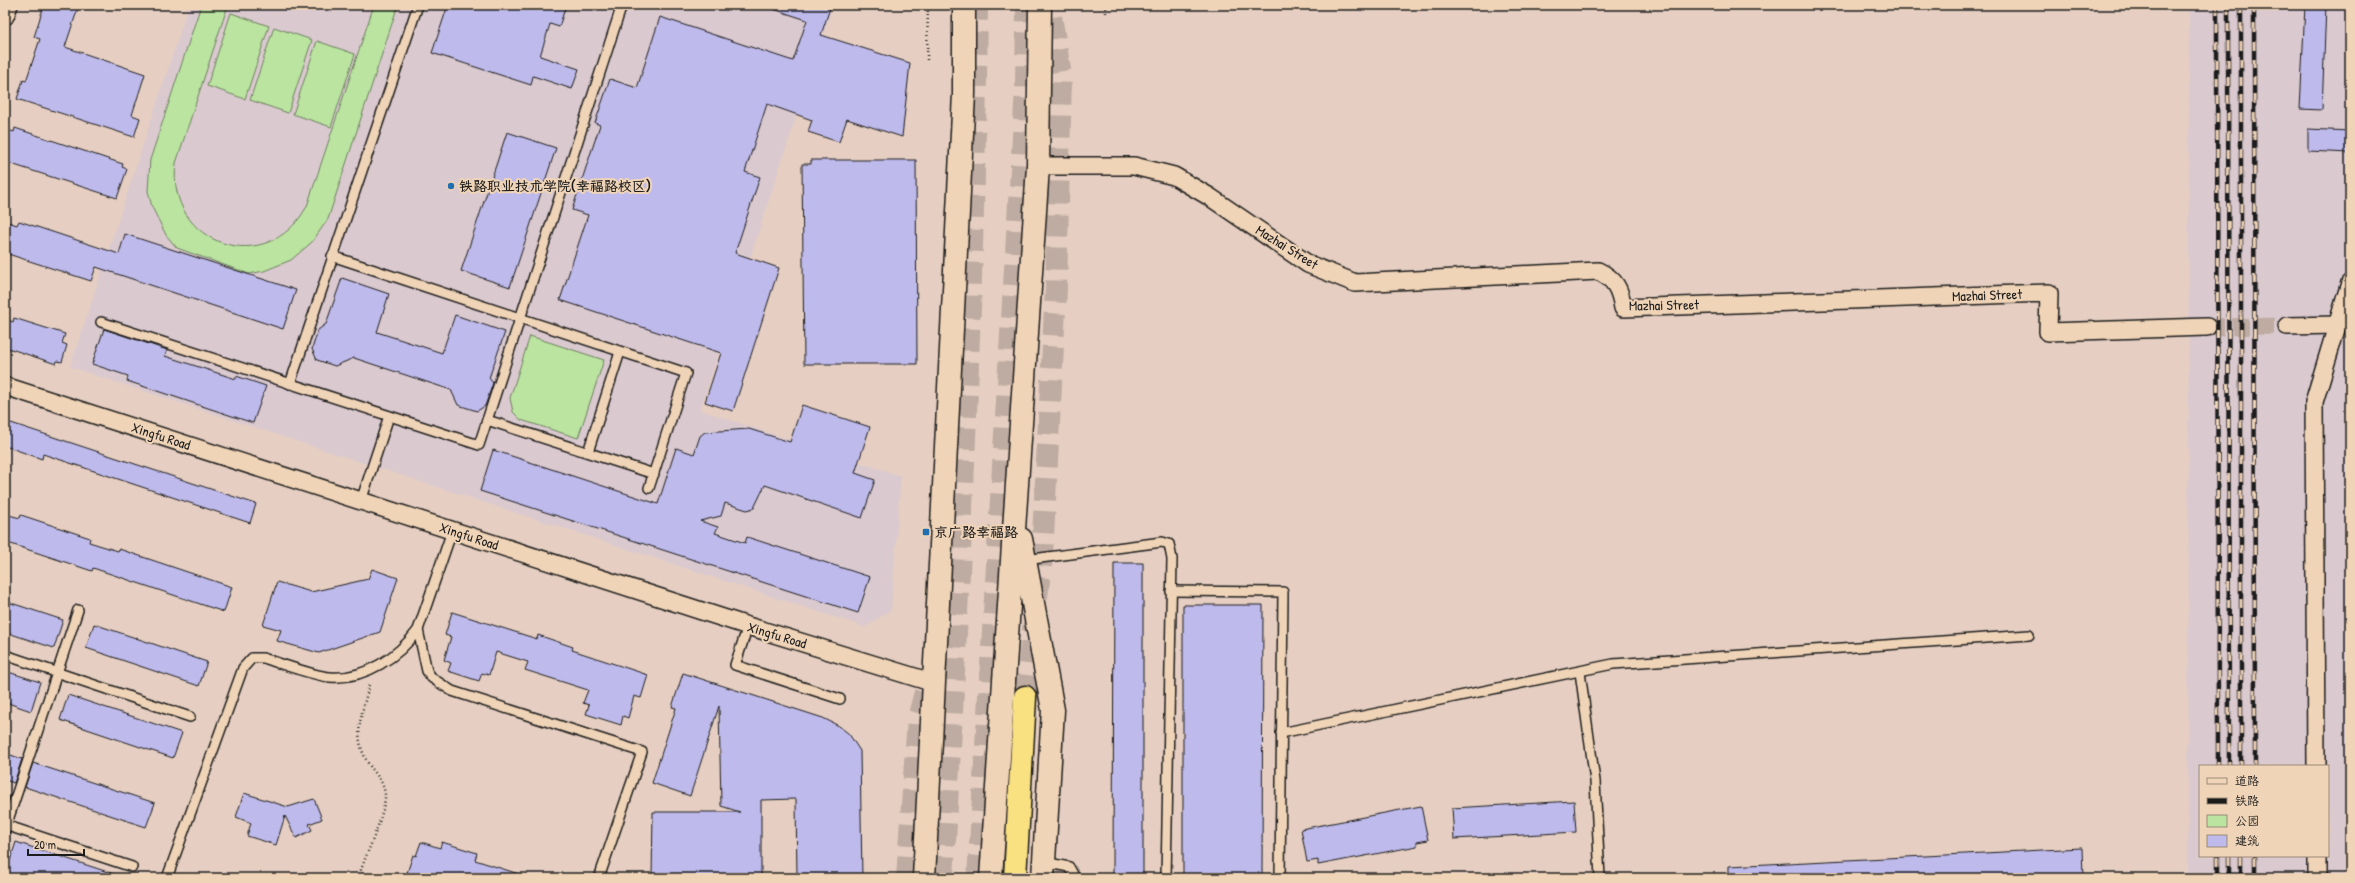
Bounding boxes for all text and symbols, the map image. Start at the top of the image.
place label: 铁路职业技术学院(幸福路校区) [459,176,651,195]
marker: 铁路职业技术学院(幸福路校区) [446,181,456,191]
street label: Mazhai Street [1252,220,1322,273]
street label: Mazhai Street [1952,284,2023,305]
street label: Mazhai Street [1629,294,1699,315]
street label: Xingfu Road [129,417,194,455]
street label: Xingfu Road [437,517,502,555]
place label: 京广路幸福路 [934,522,1018,541]
marker: 京广路幸福路 [921,527,931,537]
street label: Xingfu Road [745,617,810,654]
legend [2199,765,2329,857]
text: 道路 [2235,772,2259,789]
text: 铁路 [2235,792,2259,809]
text: 公园 [2235,812,2259,829]
scale bar [28,831,84,857]
text: 建筑 [2235,832,2259,849]
text: 20 m [34,836,56,853]

